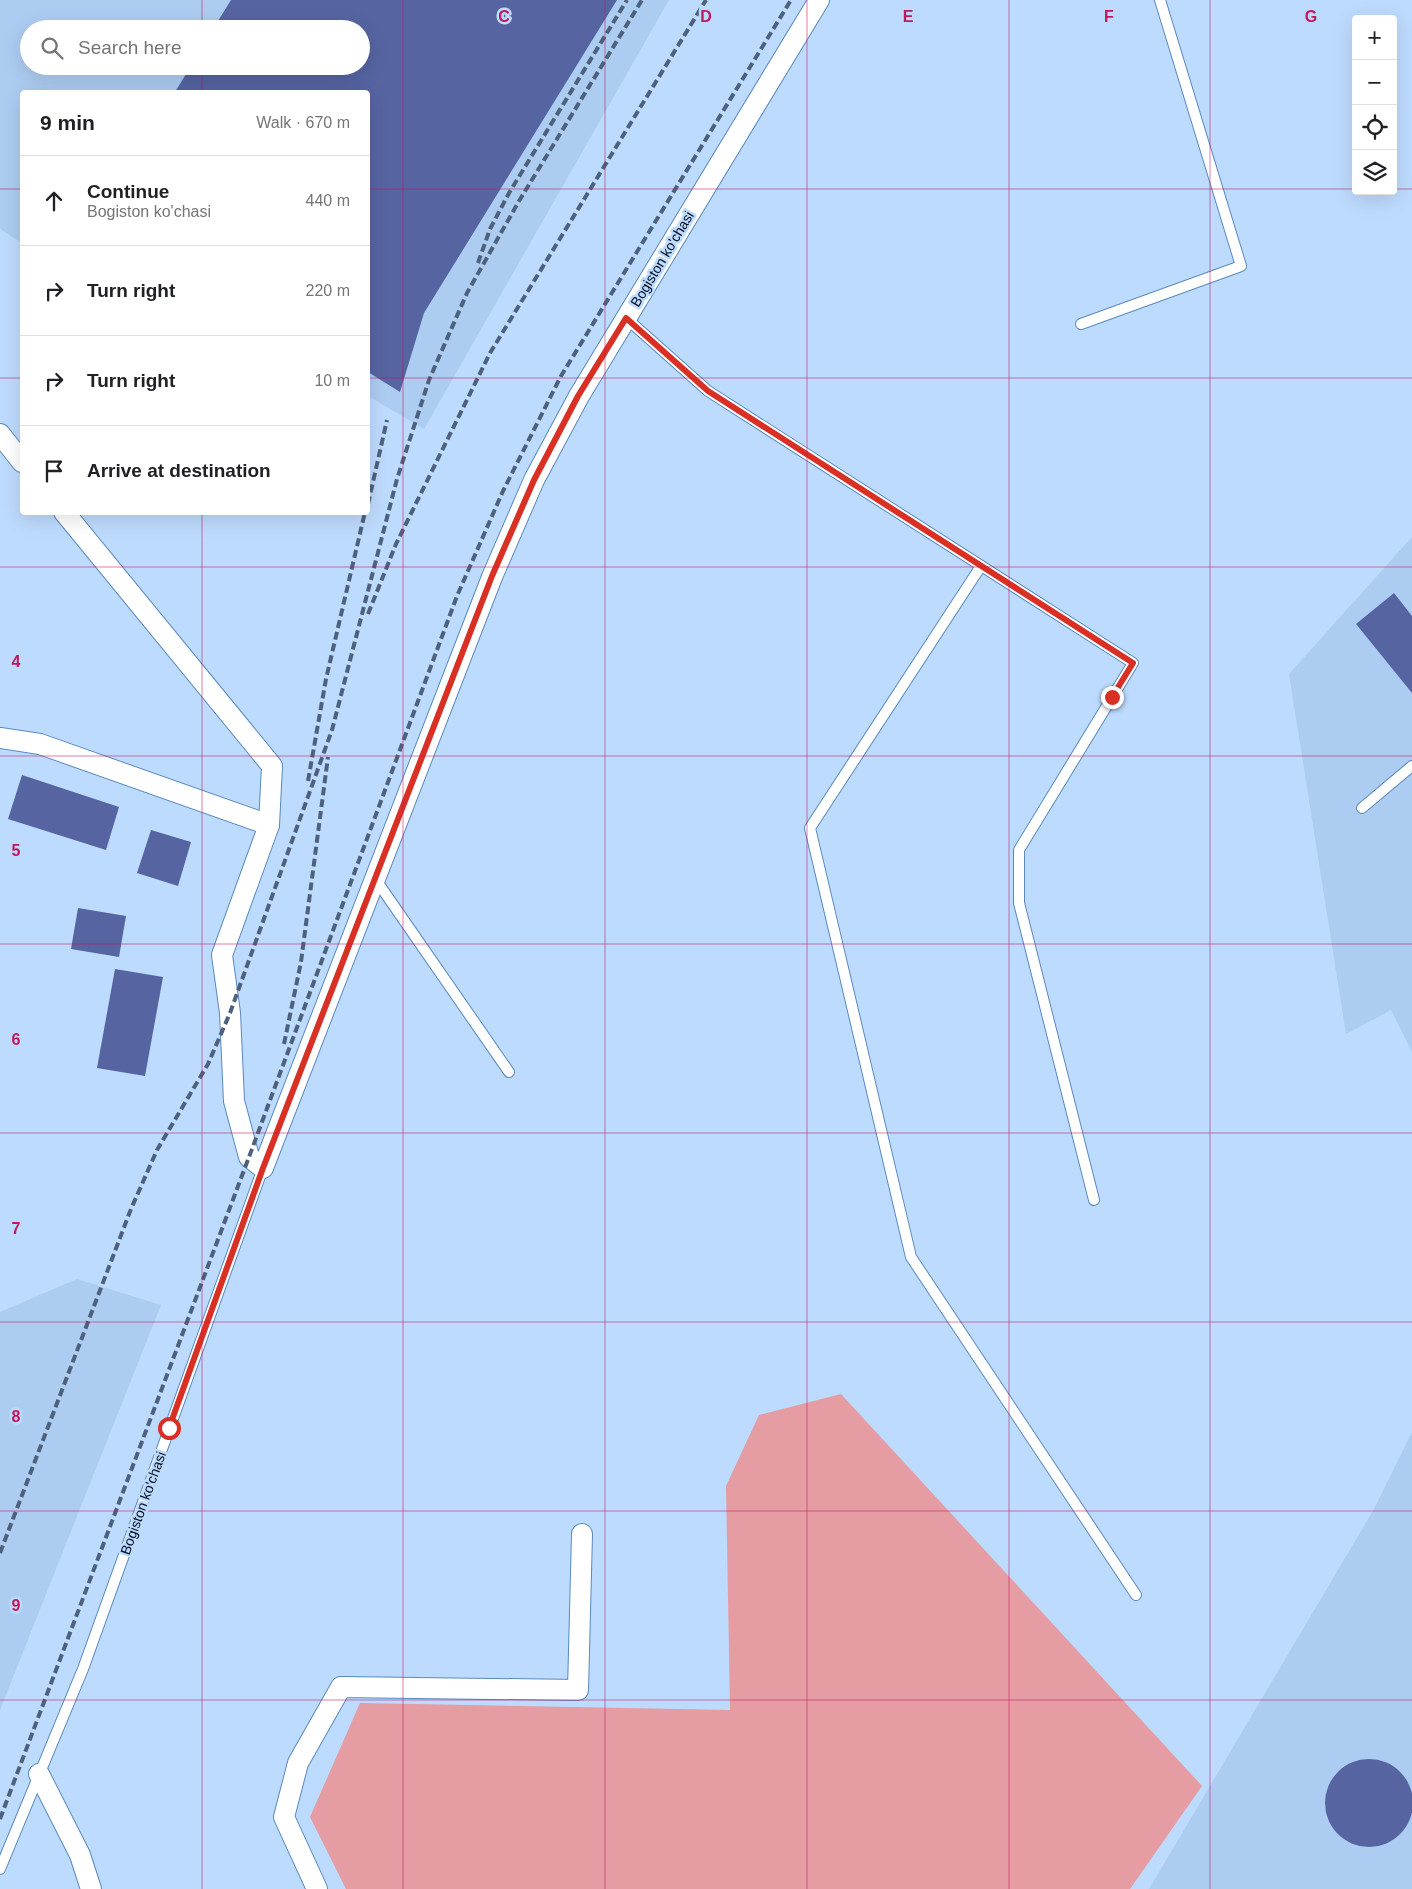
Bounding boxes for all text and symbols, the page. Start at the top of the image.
text: C [498,8,510,25]
text: D [700,8,712,25]
text: E [903,8,914,25]
text: F [1104,8,1114,25]
text: G [1305,8,1317,25]
map controls [1352,15,1397,195]
button: + [1352,15,1397,60]
search box [20,20,370,75]
icon: search [38,34,66,62]
text: Search here [78,37,182,58]
button: − [1352,60,1397,105]
button: locate [1352,105,1397,150]
text: 9 min [40,111,95,134]
text: Walk · 670 m [256,114,350,131]
button: layers [1352,150,1397,195]
text: Continue [87,181,169,202]
icon: ahead [40,187,68,215]
text: 440 m [306,192,350,209]
text: Bogiston ko'chasi [87,203,211,220]
street label: Bogiston ko'chasi [627,208,697,310]
icon: right [40,277,68,305]
text: Turn right [87,280,175,301]
text: 220 m [306,282,350,299]
icon: right [40,367,68,395]
text: Turn right [87,370,175,391]
text: 10 m [314,372,350,389]
icon: arrive [40,457,68,485]
text: Arrive at destination [87,460,271,481]
text: 4 [12,653,21,670]
route end [1101,686,1124,709]
text: 5 [12,842,21,859]
text: 6 [12,1031,21,1048]
text: 7 [12,1220,21,1237]
text: 8 [12,1408,21,1425]
route start [158,1417,181,1440]
street label: Bogiston ko'chasi [117,1449,169,1557]
text: 9 [12,1597,21,1614]

